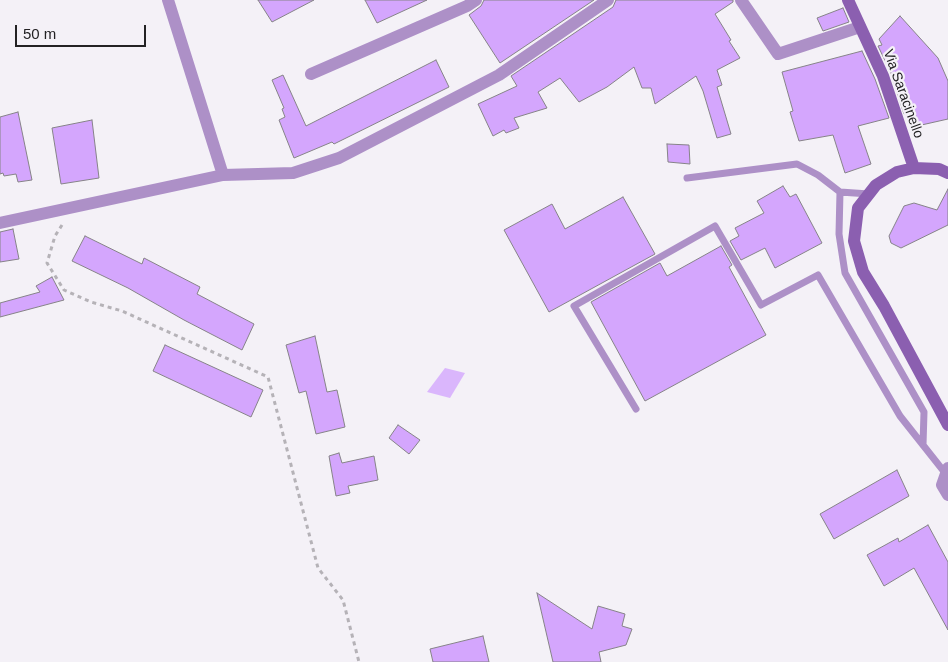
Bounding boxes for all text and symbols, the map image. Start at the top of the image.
scale bar [18,15,149,47]
text: 50 m [23,25,56,42]
street label: Via Saracinello [879,47,927,141]

